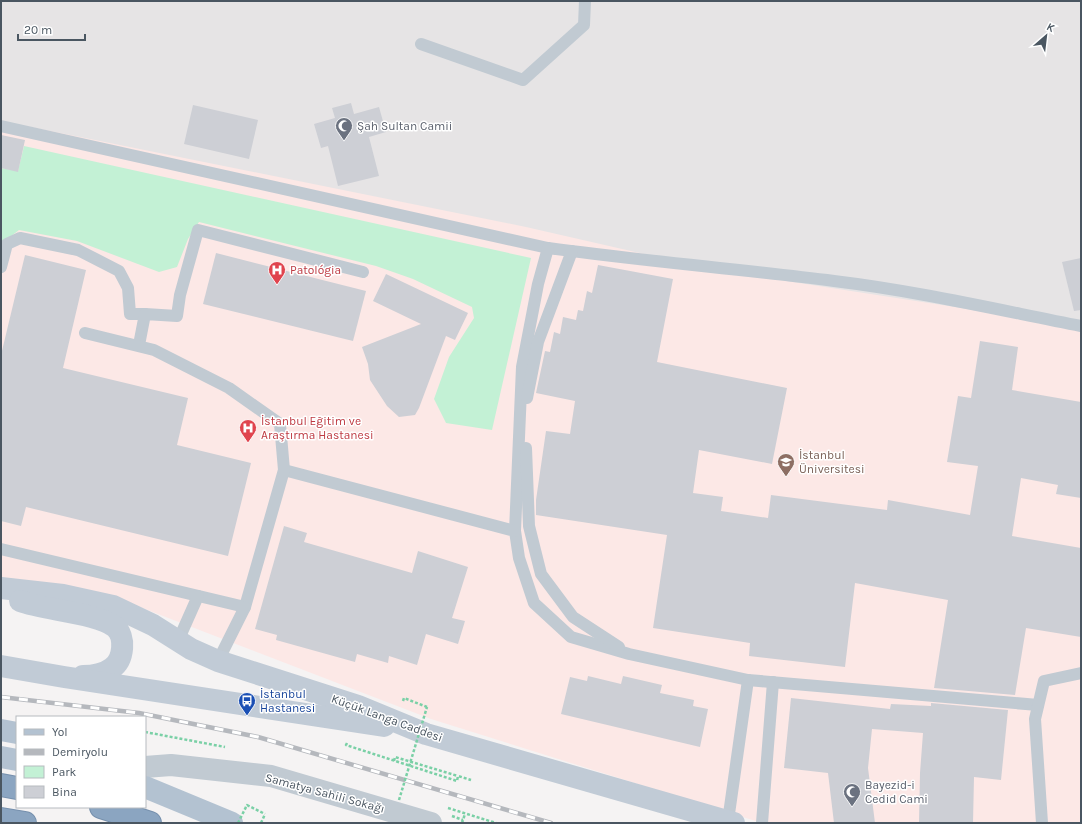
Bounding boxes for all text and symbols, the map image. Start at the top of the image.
scale bar [18,16,85,42]
north arrow [1026,16,1066,56]
text: K [1044,20,1057,35]
text: 20 m [24,23,52,37]
mosque icon: Şah Sultan Camii [334,116,354,141]
place label: Şah Sultan Camii [357,119,452,133]
hospital icon: Patológia [267,260,287,285]
place label: Patológia [290,263,341,277]
place label: İstanbul Eğitim ve Araştırma Hastanesi [261,414,374,442]
hospital icon: İstanbul Eğitim ve Araştırma Hastanesi [238,418,258,443]
place label: İstanbul Üniversitesi [799,448,865,476]
school or university icon: İstanbul Üniversitesi [776,452,796,477]
place label: İstanbul Hastanesi [260,687,315,715]
bus stop icon: İstanbul Hastanesi [237,691,257,716]
street label: Küçük Langa Caddesi [329,691,445,745]
legend [16,716,146,808]
text: Yol [52,725,68,739]
text: Demiryolu [52,745,108,759]
text: Park [52,765,77,779]
street label: Samatya Sahili Sokağı [264,770,386,816]
place label: Bayezid-i Cedid Cami [865,778,928,806]
mosque icon: Bayezid-i Cedid Cami [842,782,862,807]
text: Bina [52,785,77,799]

